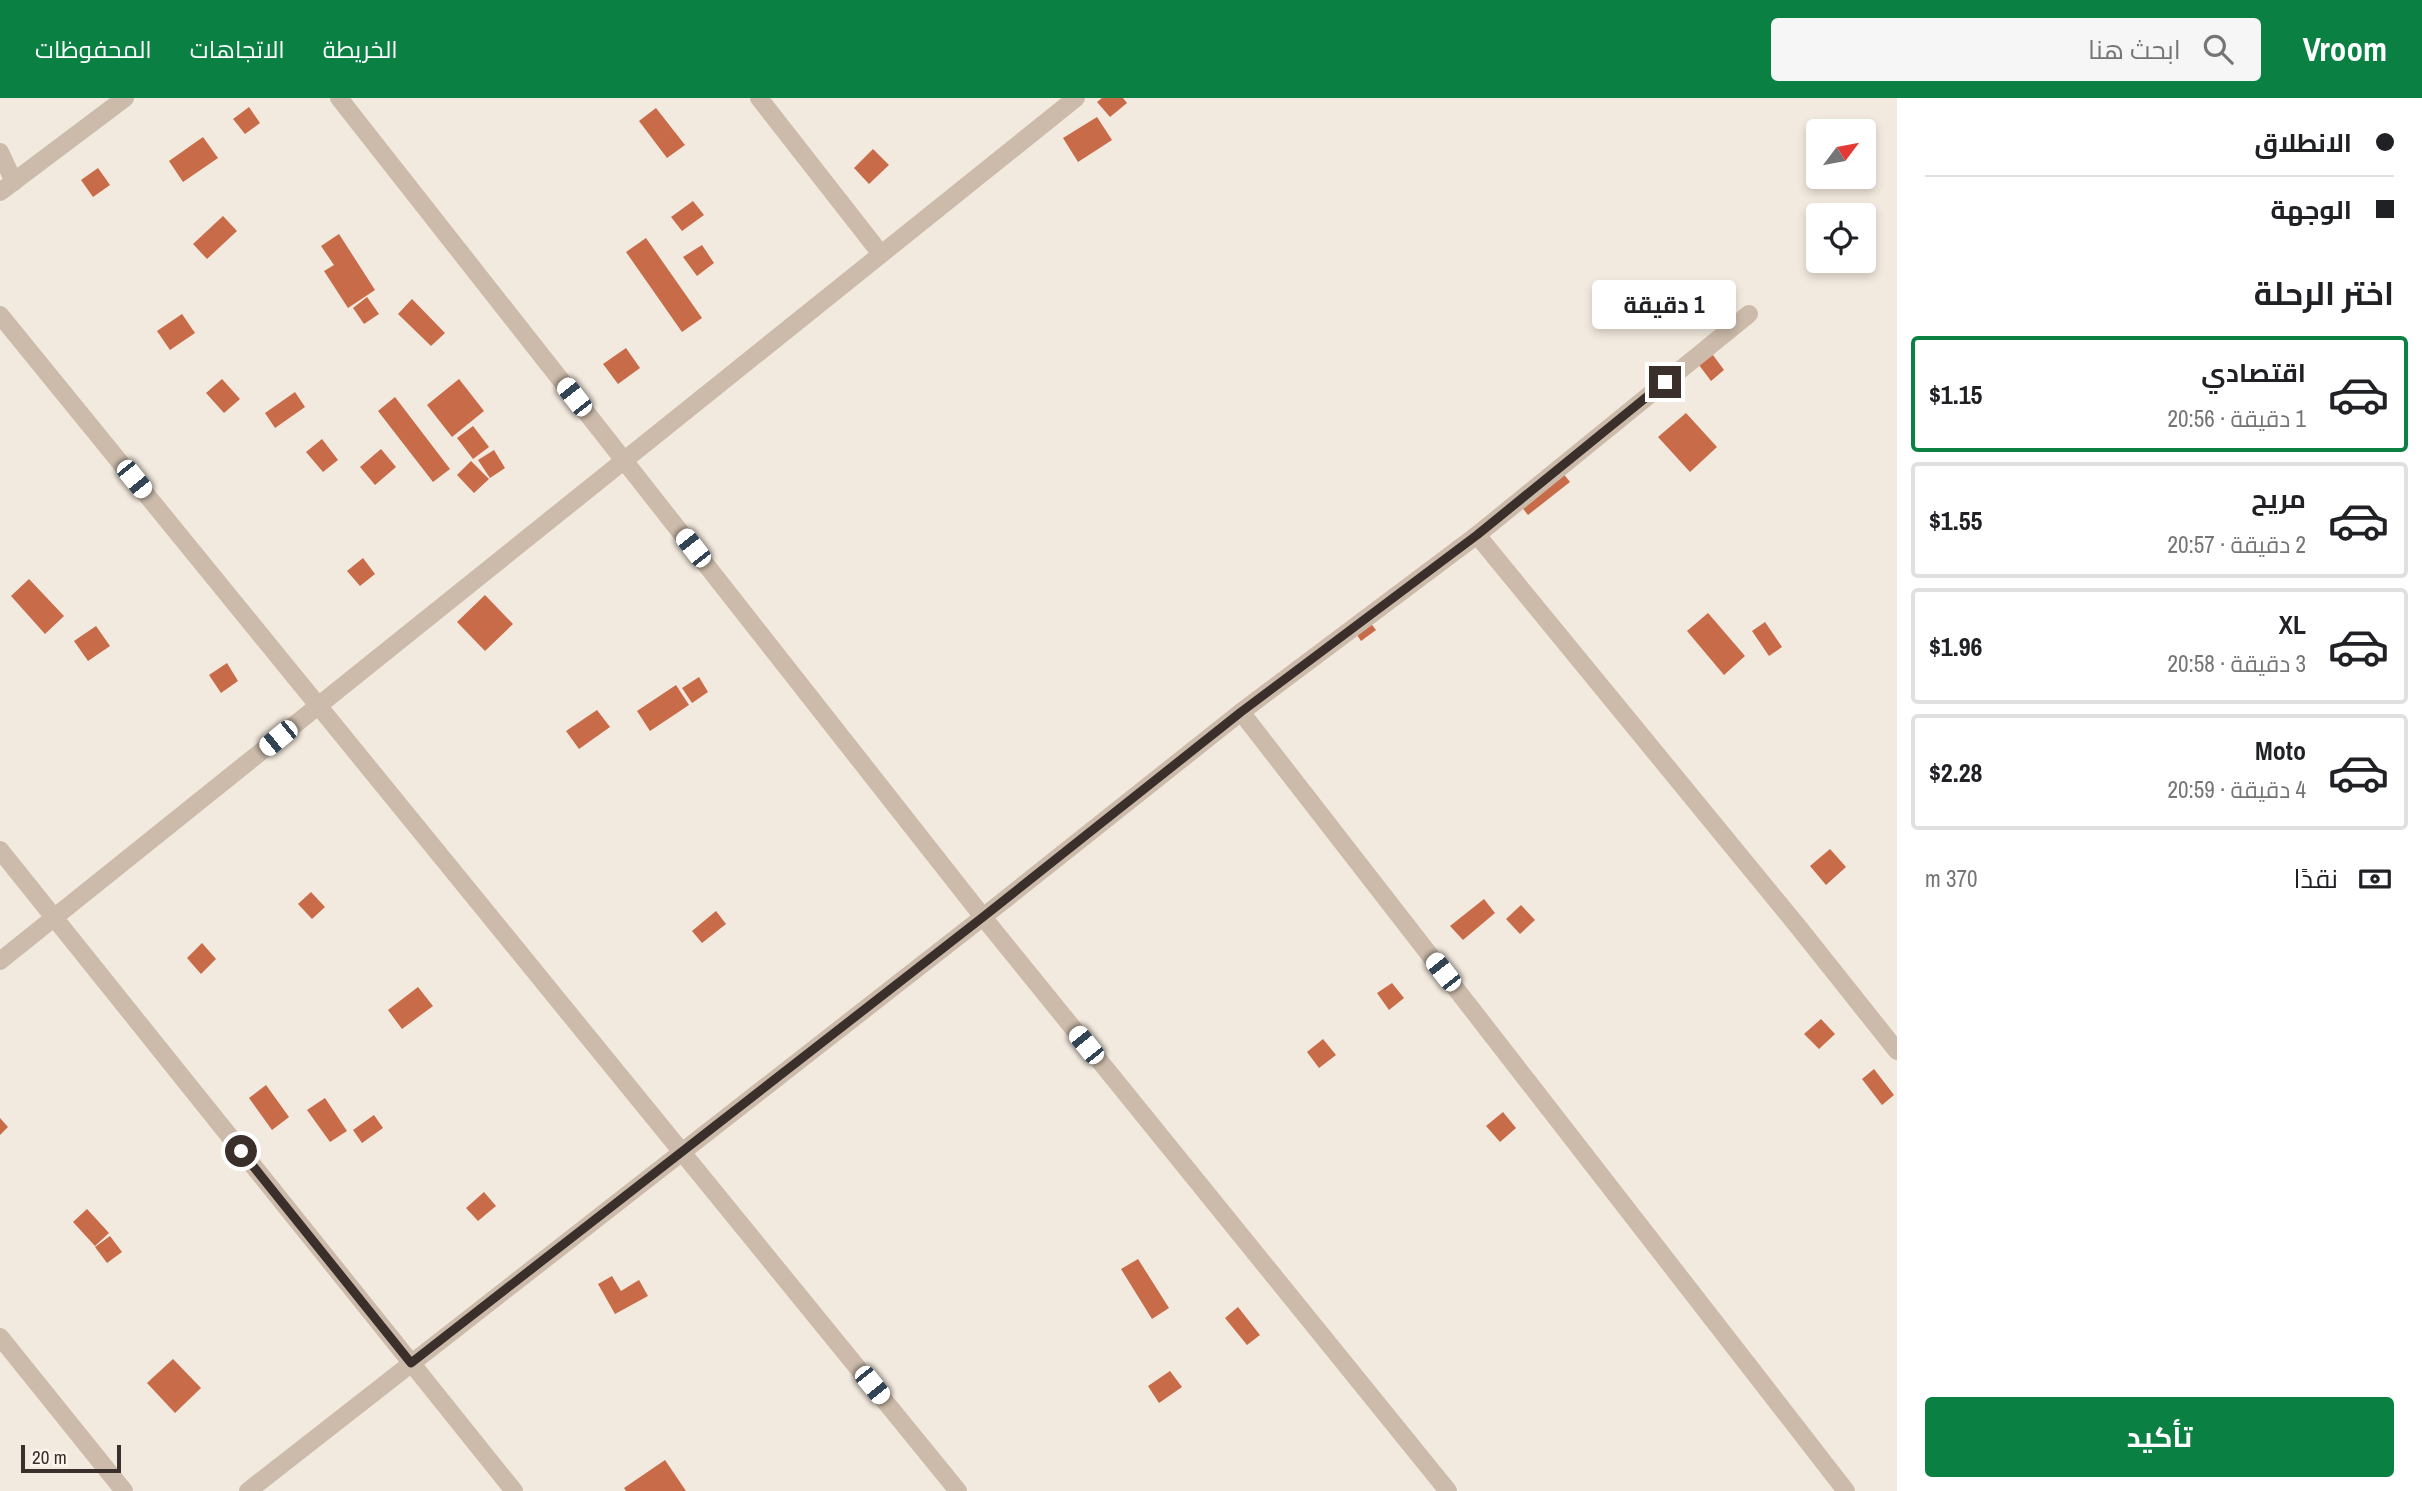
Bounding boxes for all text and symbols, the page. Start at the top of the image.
search box [1771,18,2261,81]
text: Vroom [2303,27,2387,71]
icon: search [2199,30,2237,68]
text: ابحث هنا [2088,32,2181,67]
text: المحفوظات [35,33,152,65]
text: الاتجاهات [190,33,285,65]
text: الخريطة [323,33,398,65]
north arrow [1806,119,1876,189]
map controls [1806,119,1876,273]
text: الانطلاق [2254,125,2352,160]
text: الوجهة [2271,192,2352,227]
button: locate [1806,203,1876,273]
text: اختر الرحلة [2254,272,2394,315]
callout: 1 دقيقة [1593,280,1737,330]
text: 1 دقيقة [1624,289,1704,320]
text: اقتصادي [2201,355,2306,390]
icon: car [2327,363,2390,426]
route end [1649,366,1681,398]
car [553,374,596,420]
text: $1.15 [1929,377,1982,412]
text: 1 دقيقة · 20:56 [2167,403,2306,434]
car [113,456,156,502]
text: مريح [2251,481,2306,516]
icon: car [2327,489,2390,552]
text: $1.55 [1929,503,1982,538]
car [672,525,715,571]
text: 2 دقيقة · 20:57 [2167,529,2306,560]
text: XL [2279,607,2306,642]
icon: car [2327,615,2390,678]
text: $1.96 [1929,629,1982,664]
text: 3 دقيقة · 20:58 [2167,648,2306,679]
car [256,717,301,759]
text: Moto [2255,733,2306,768]
icon: car [2327,741,2390,804]
text: $2.28 [1929,755,1982,790]
text: 4 دقيقة · 20:59 [2167,774,2306,805]
icon: cash [2356,860,2394,898]
text: نقدًا [2294,861,2338,896]
text: 370 m [1925,863,1977,894]
car [1422,949,1465,995]
car [1065,1022,1108,1068]
route start [225,1135,257,1167]
car [851,1362,894,1408]
button: تأكيد [1925,1397,2394,1477]
scale bar [21,1442,121,1474]
text: 20 m [32,1444,67,1470]

